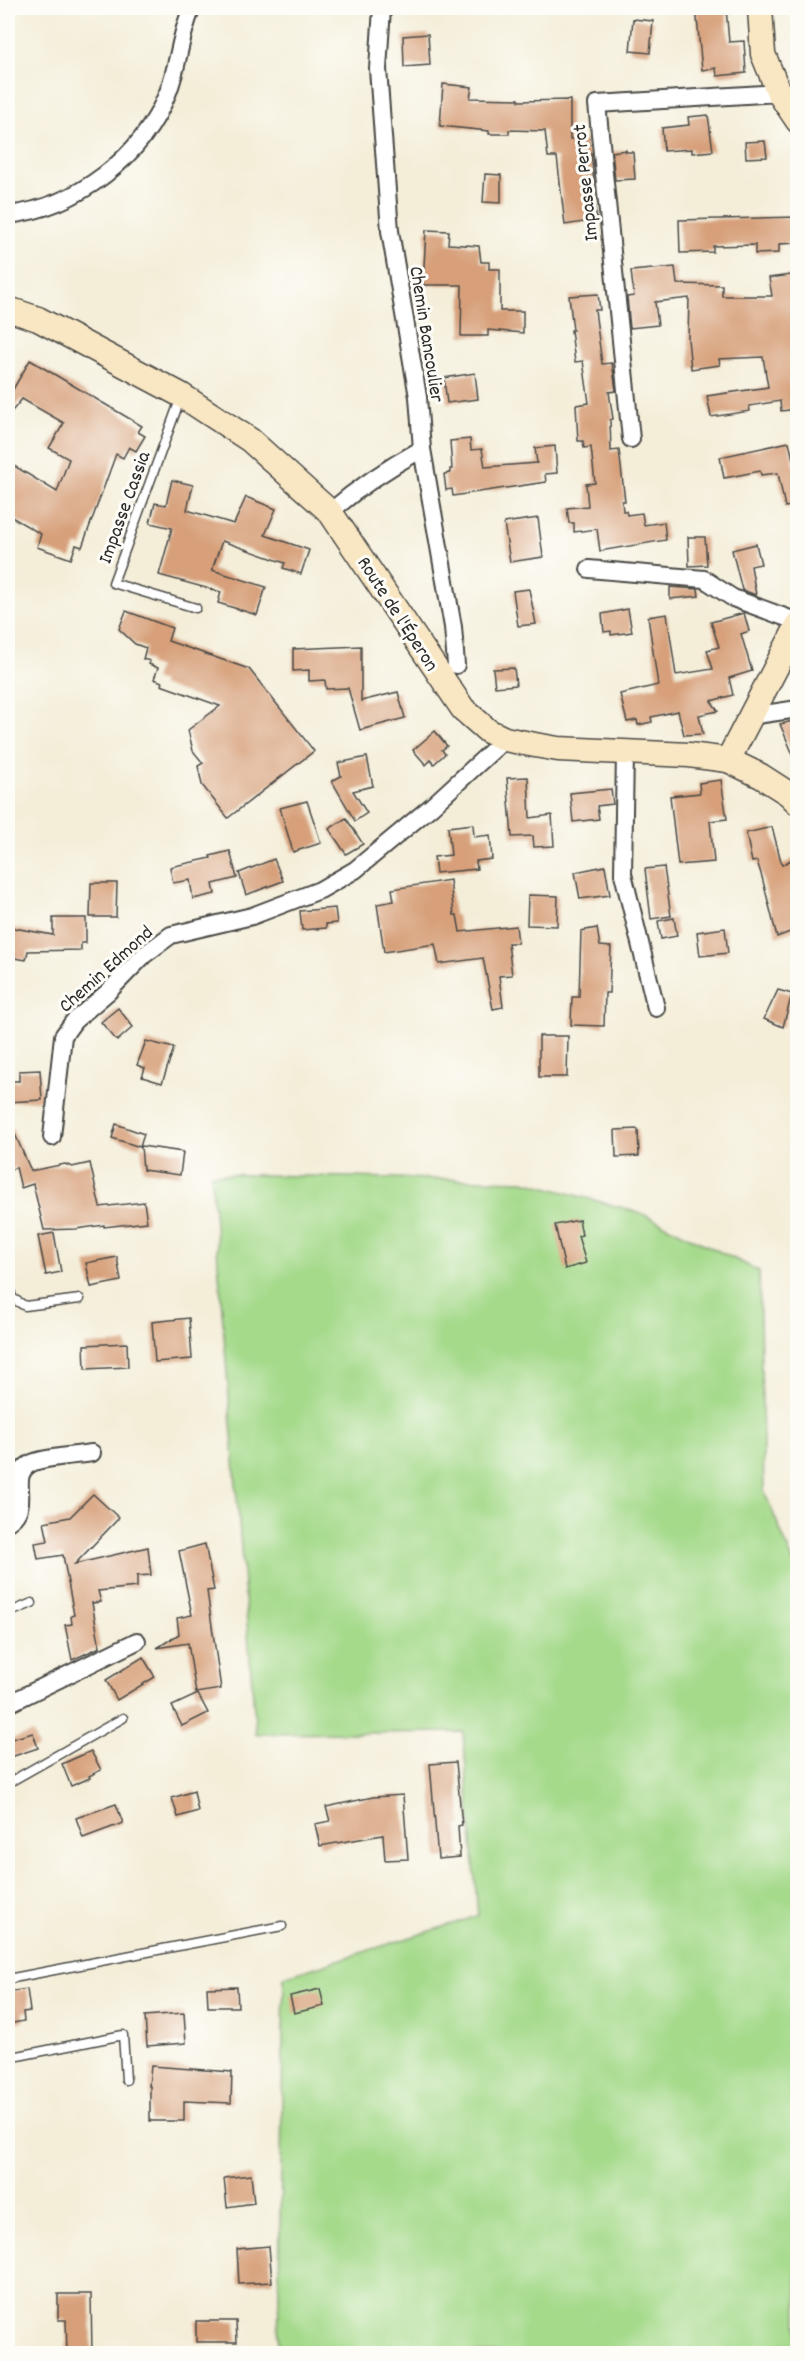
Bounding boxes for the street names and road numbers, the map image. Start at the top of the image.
street label: Impasse Perrot [567,123,607,243]
street label: Chemin Bancoulier [400,264,450,405]
street label: Impasse Cassia [93,447,159,568]
street label: Route de l'Éperon [349,552,444,678]
street label: Chemin Edmond [54,920,161,1020]

